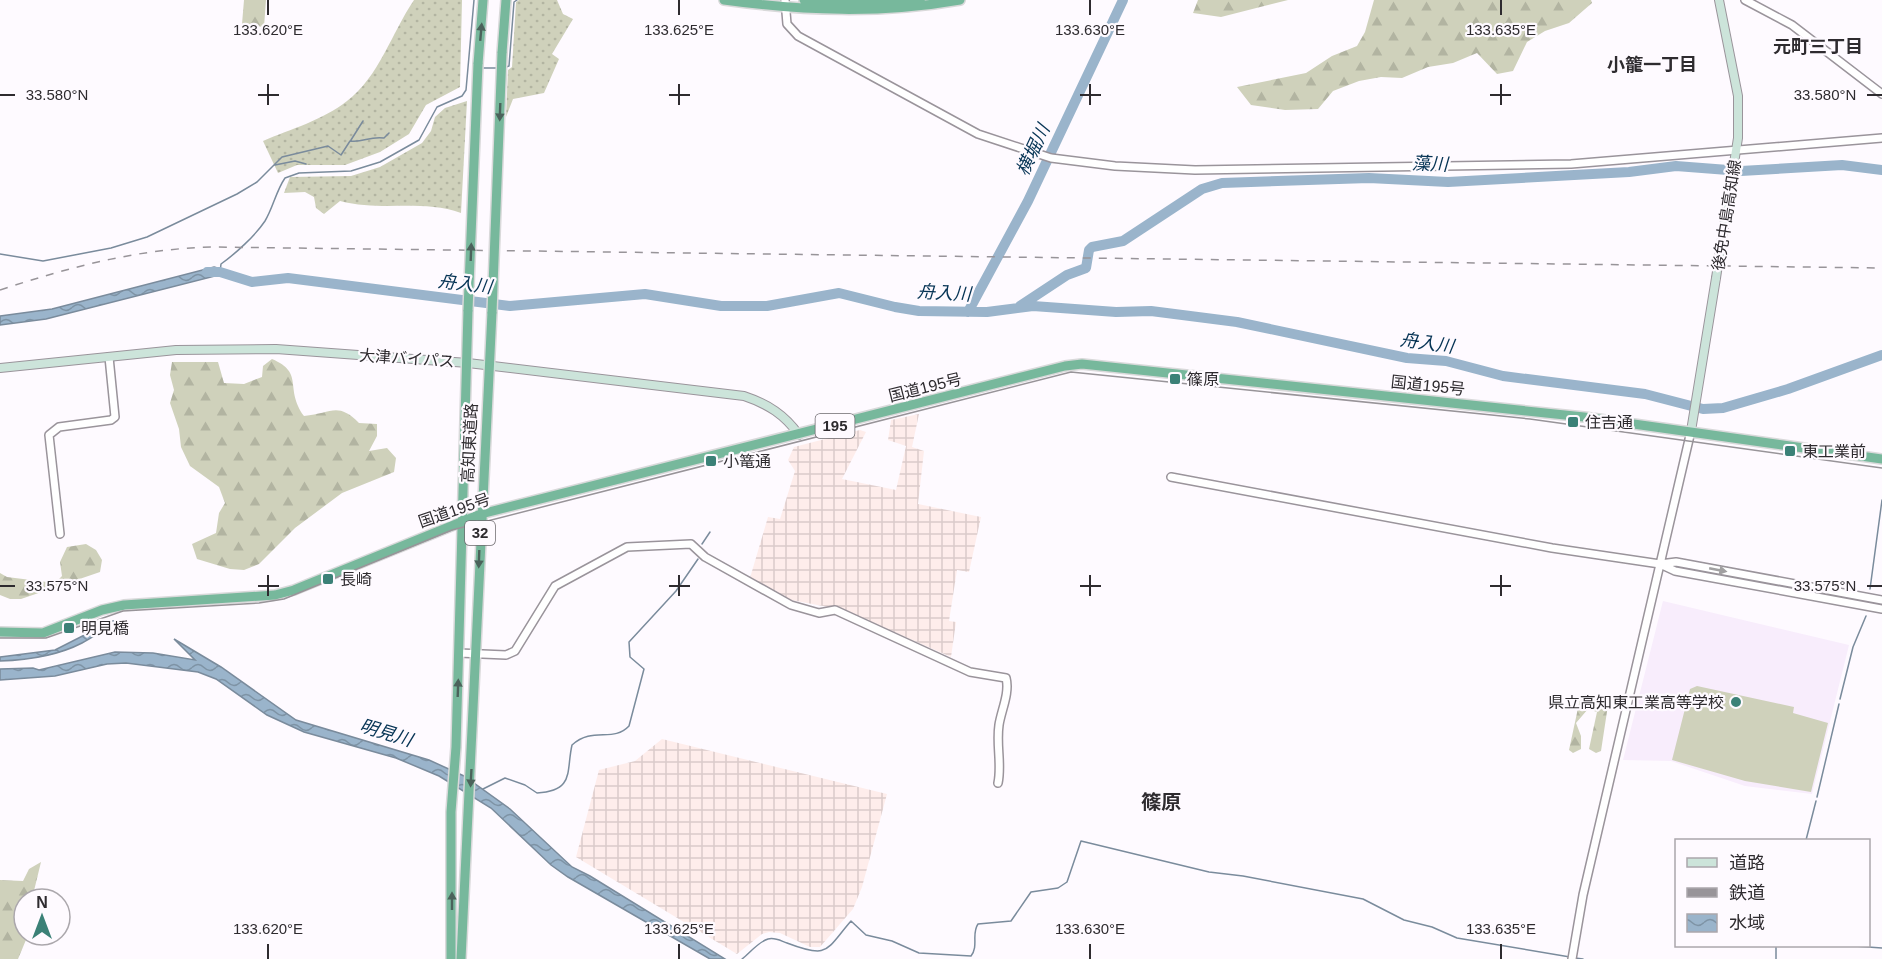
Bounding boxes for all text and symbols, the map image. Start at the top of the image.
text: 133.620°E [233,21,303,38]
text: 133.625°E [644,21,714,38]
text: 133.630°E [1055,21,1125,38]
text: 133.635°E [1466,21,1536,38]
one-way arrow [476,22,485,41]
district label: 元町三丁目 [1773,37,1863,57]
district label: 小籠一丁目 [1607,55,1697,75]
text: 33.580°N [26,86,88,103]
text: 33.580°N [1794,86,1856,103]
one-way arrow [495,102,504,121]
water label: 横堀川 [1013,119,1054,179]
water label: 藻川 [1412,153,1450,175]
street label: 後免中島高知線 [1709,158,1744,272]
one-way arrow [466,242,475,261]
water label: 舟入川 [437,271,495,297]
water label: 舟入川 [917,282,973,305]
water label: 舟入川 [1399,329,1457,357]
street label: 大津バイパス [359,347,455,370]
street label: 国道195号 [887,370,963,405]
place label: 篠原 [1187,371,1219,388]
marker: 篠原 [1168,372,1182,386]
street label: 国道195号 [1390,373,1466,398]
street label: 高知東道路 [459,403,480,483]
road number: 195 [816,414,854,438]
place label: 住吉通 [1585,414,1633,431]
marker: 住吉通 [1566,415,1580,429]
place label: 東工業前 [1802,443,1866,460]
marker: 東工業前 [1783,444,1797,458]
place label: 小篭通 [723,453,771,470]
marker: 小篭通 [704,454,718,468]
street label: 国道195号 [416,490,492,531]
road number: 32 [465,521,495,545]
one-way arrow [474,549,484,568]
one-way arrow [1708,566,1727,575]
place label: 長崎 [340,571,372,588]
marker: 長崎 [321,572,335,586]
text: 33.575°N [26,577,88,594]
text: 33.575°N [1794,577,1856,594]
place label: 明見橋 [81,620,129,637]
marker: 明見橋 [62,621,76,635]
one-way arrow [453,679,462,698]
place label: 県立高知東工業高等学校 [1548,694,1724,711]
marker: 県立高知東工業高等学校 [1729,695,1743,709]
water label: 明見川 [357,716,417,751]
one-way arrow [466,768,475,787]
district label: 篠原 [1141,791,1181,813]
legend [1675,839,1870,947]
text: 道路 [1729,853,1765,873]
text: 鉄道 [1729,883,1765,903]
north arrow [12,887,72,947]
one-way arrow [447,891,457,910]
text: N [36,894,48,911]
text: 水域 [1729,913,1765,933]
text: 133.620°E [233,920,303,937]
text: 133.625°E [644,920,714,937]
text: 133.630°E [1055,920,1125,937]
text: 133.635°E [1466,920,1536,937]

